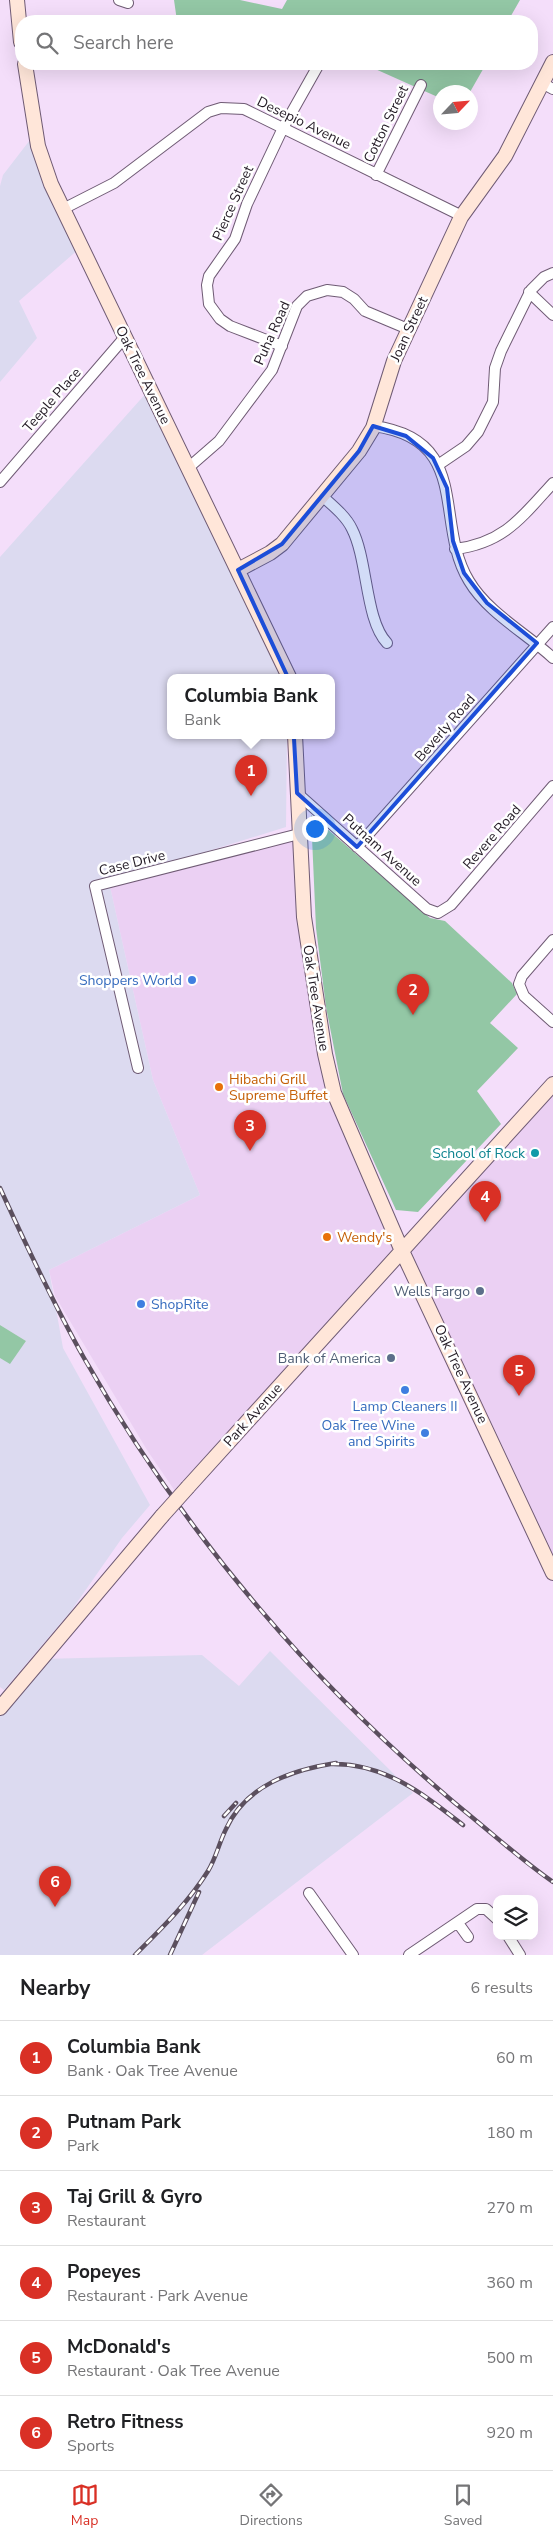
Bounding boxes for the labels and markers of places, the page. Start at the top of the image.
pin: 1 [235,755,267,796]
place label: Shoppers World [79,971,182,990]
marker: Shoppers World [186,974,198,986]
pin: 2 [397,974,429,1015]
place label: Hibachi Grill Supreme Buffet [229,1070,328,1105]
marker: Hibachi Grill Supreme Buffet [213,1081,225,1093]
pin: 3 [234,1110,266,1151]
place label: School of Rock [432,1144,526,1163]
marker: School of Rock [529,1147,541,1159]
pin: 4 [469,1181,501,1222]
place label: Wendy's [337,1228,392,1247]
marker: Wendy's [321,1231,333,1243]
place label: Wells Fargo [394,1282,470,1301]
marker: Wells Fargo [474,1285,486,1297]
place label: ShopRite [151,1295,208,1314]
marker: ShopRite [135,1298,147,1310]
place label: Bank of America [278,1349,381,1368]
marker: Bank of America [385,1352,397,1364]
pin: 5 [503,1355,535,1396]
marker: Lamp Cleaners II [399,1384,411,1396]
place label: Lamp Cleaners II [353,1397,457,1416]
place label: Oak Tree Wine and Spirits [321,1416,415,1451]
marker: Oak Tree Wine and Spirits [419,1427,431,1439]
pin: 6 [39,1866,71,1907]

